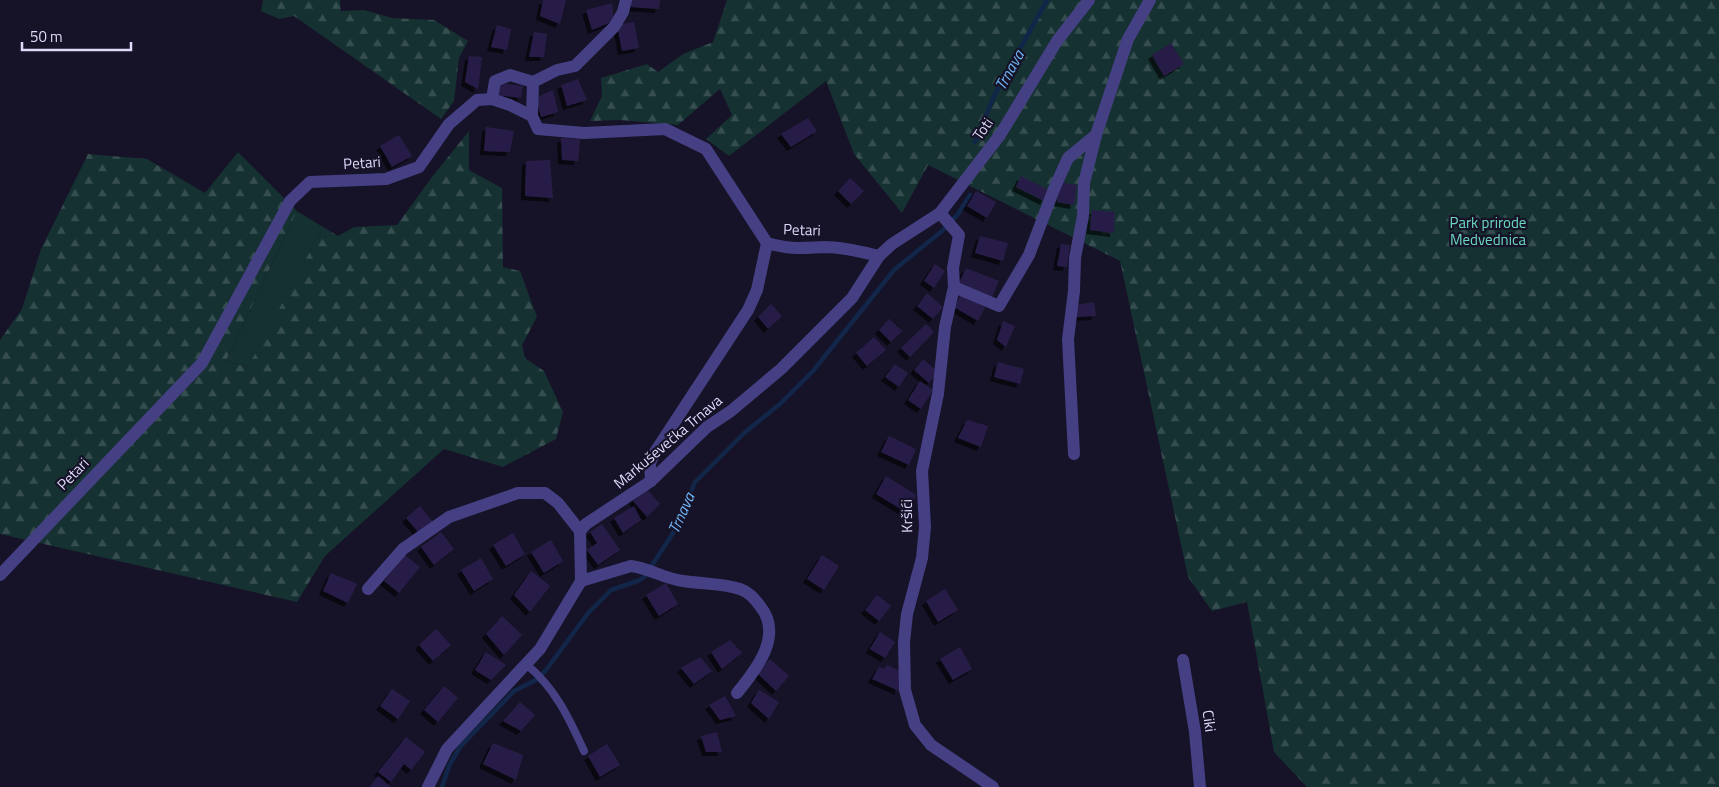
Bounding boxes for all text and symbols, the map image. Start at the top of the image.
scale bar [22,20,131,52]
text: 50 m [30,25,63,48]
water label: Trnava [988,45,1030,94]
street label: Toti [967,113,999,145]
street label: Petari [342,150,382,175]
park label: Park prirode Medvednica [1450,211,1526,251]
street label: Petari [783,217,821,242]
street label: Markuševečka Trnava [608,389,728,494]
street label: Petari [51,452,94,495]
water label: Trnava [661,488,701,537]
street label: Kršići [895,499,918,533]
street label: Ciki [1197,708,1222,733]

